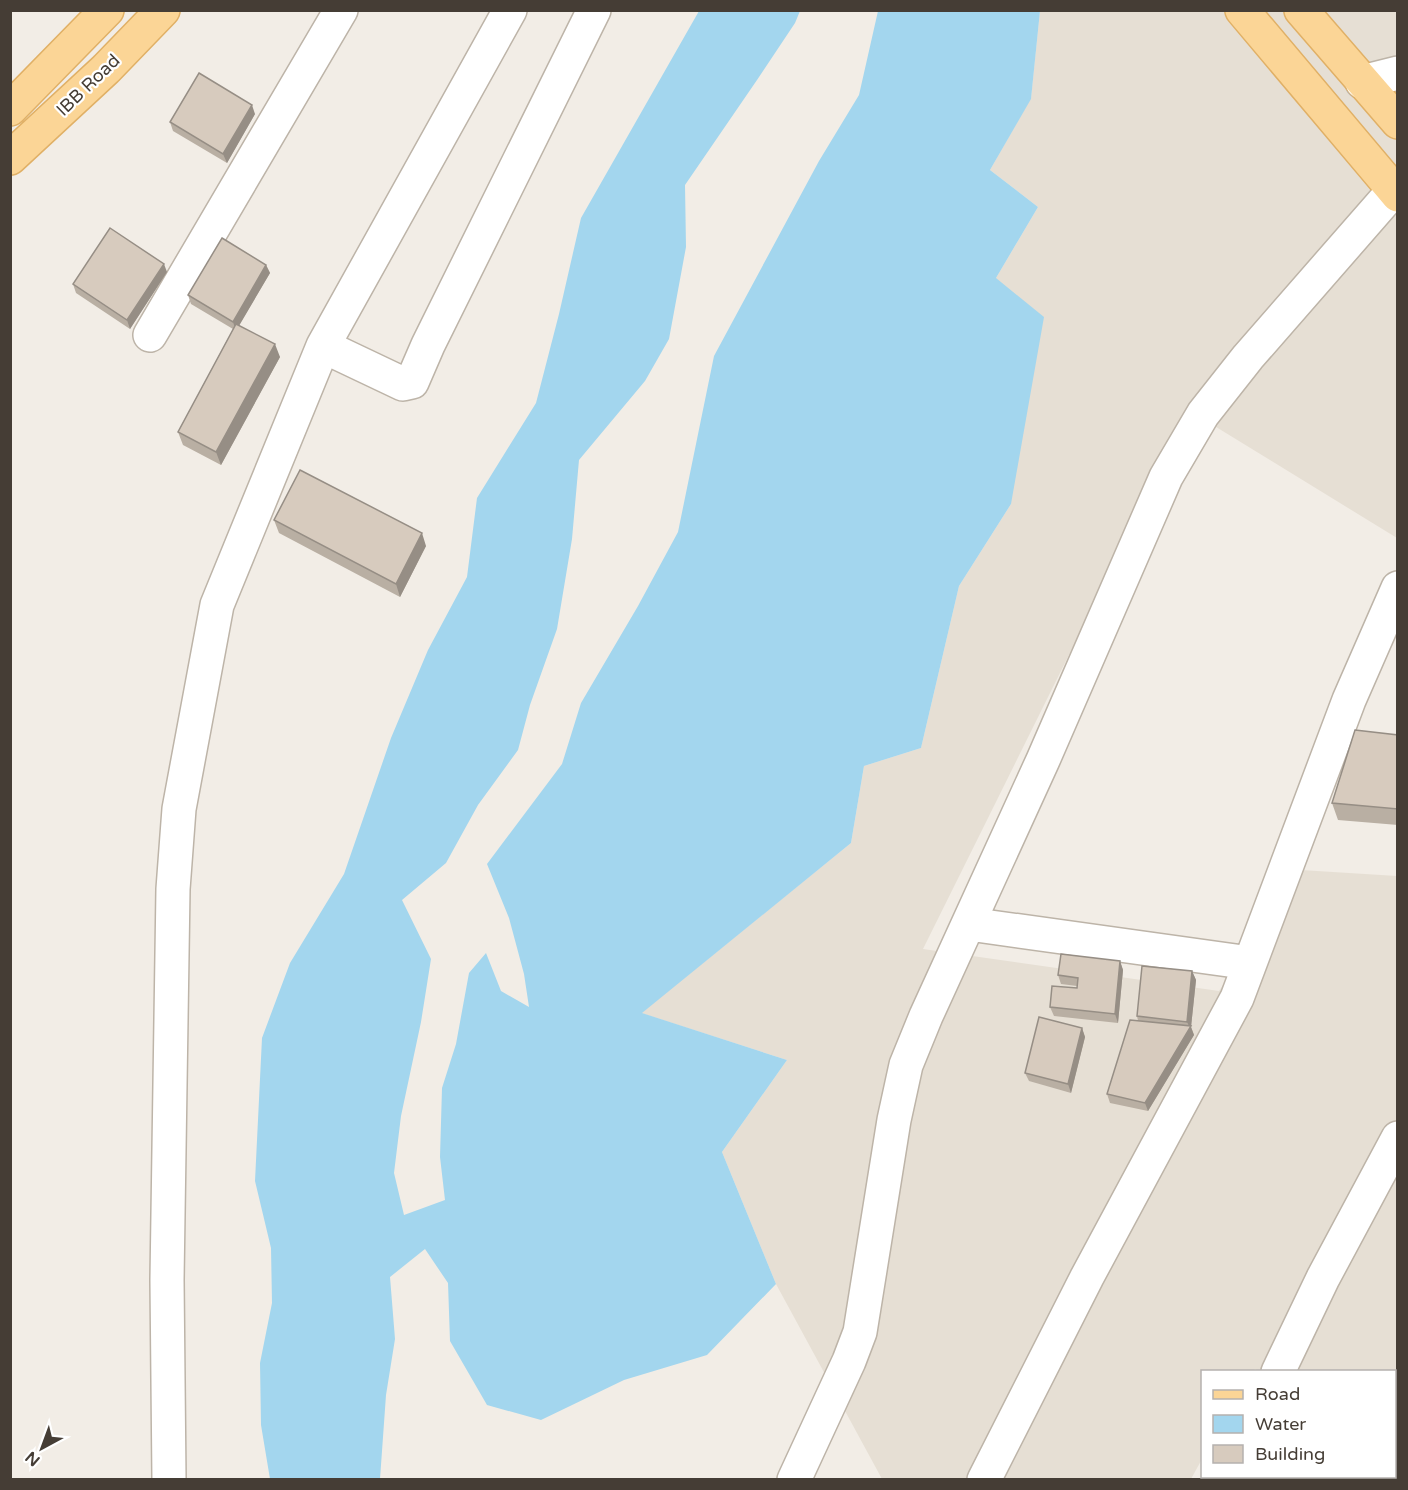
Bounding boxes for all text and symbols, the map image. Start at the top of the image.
street label: IBB Road [52,49,124,121]
legend [1201,1370,1396,1478]
text: Road [1255,1383,1300,1405]
text: Water [1255,1413,1306,1435]
north arrow [12,1418,72,1478]
text: Building [1255,1443,1325,1465]
text: N [21,1447,44,1470]

